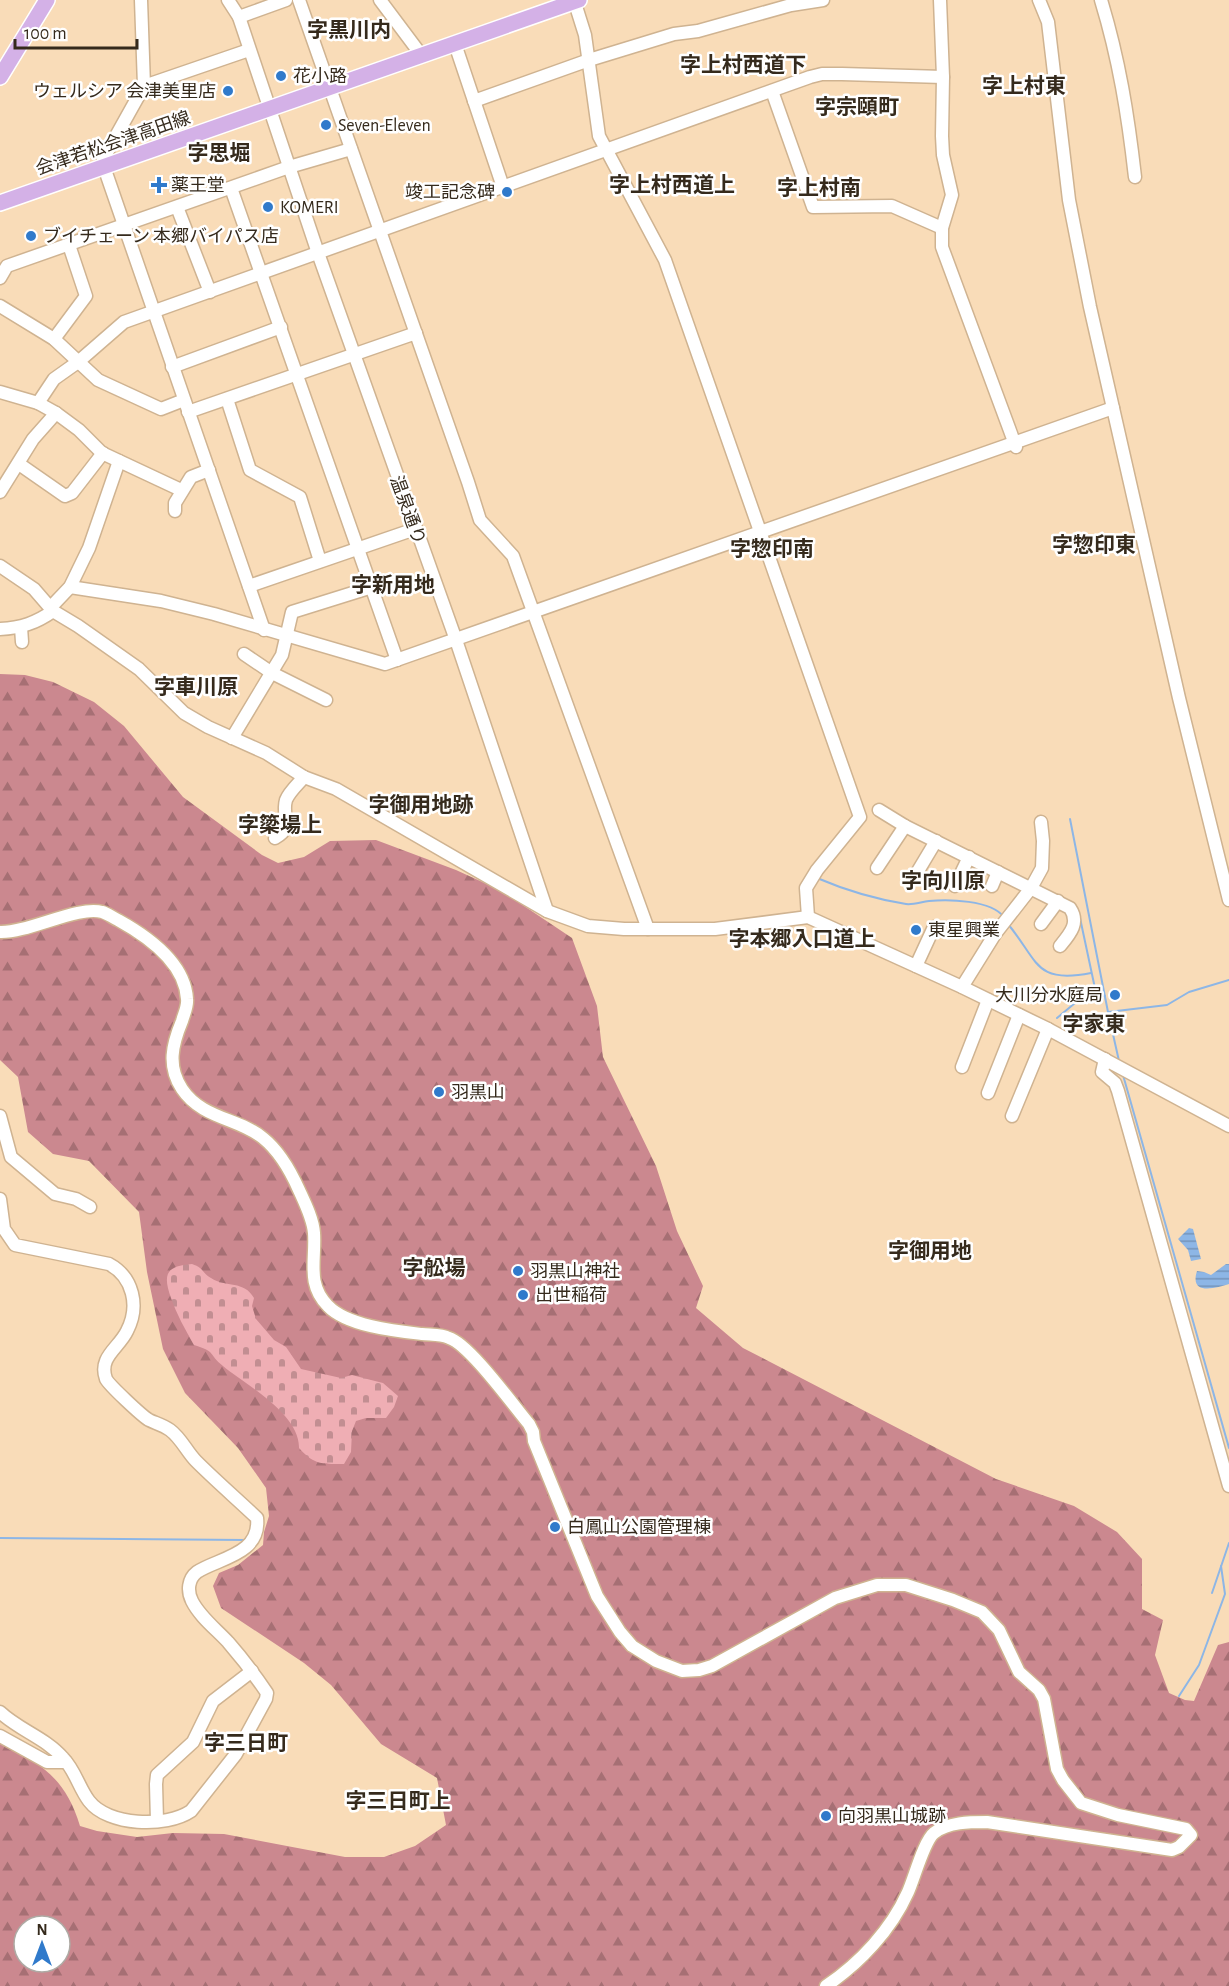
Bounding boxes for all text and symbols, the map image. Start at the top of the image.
scale bar [15,12,136,50]
district label: 字黒川内 [307,19,391,41]
text: 100 m [24,25,67,43]
district label: 字上村西道下 [680,53,806,76]
place label: 花小路 [293,67,347,86]
marker: 花小路 [274,69,288,83]
district label: 字上村東 [982,74,1066,97]
place label: ウェルシア 会津美里店 [33,81,216,101]
marker: ウェルシア 会津美里店 [221,84,235,98]
district label: 字宗頤町 [815,96,899,118]
street label: 会津若松会津高田線 [33,107,193,179]
place label: Seven-Eleven [338,117,431,135]
marker: Seven-Eleven [319,118,333,132]
district label: 字思堀 [188,142,251,164]
district label: 字上村西道上 [609,173,735,196]
place label: 薬王堂 [171,176,225,195]
district label: 字上村南 [777,176,861,199]
marker: 薬王堂 [152,178,166,192]
place label: 竣工記念碑 [405,182,495,202]
marker: 竣工記念碑 [500,185,514,199]
place label: KOMERI [280,199,339,217]
marker: KOMERI [261,200,275,214]
place label: ブイチェーン 本郷バイパス店 [43,226,279,246]
marker: ブイチェーン 本郷バイパス店 [24,229,38,243]
street label: 温泉通り [386,473,429,547]
district label: 字惣印東 [1052,534,1136,556]
district label: 字惣印南 [730,538,814,560]
district label: 字新用地 [351,574,435,596]
district label: 字車川原 [154,676,238,698]
district label: 字御用地跡 [369,793,474,816]
district label: 字簗場上 [238,813,322,836]
district label: 字向川原 [901,870,985,892]
place label: 東星興業 [928,921,1000,940]
marker: 東星興業 [909,923,923,937]
district label: 字本郷入口道上 [729,927,876,950]
place label: 大川分水庭局 [995,986,1103,1005]
marker: 大川分水庭局 [1108,988,1122,1002]
district label: 字家東 [1063,1013,1126,1035]
place label: 羽黒山 [451,1083,505,1102]
marker: 羽黒山 [432,1085,446,1099]
district label: 字御用地 [888,1239,972,1262]
district label: 字舩場 [403,1257,466,1279]
place label: 羽黒山神社 [530,1262,620,1281]
marker: 羽黒山神社 [511,1264,525,1278]
place label: 出世稲荷 [535,1286,607,1305]
marker: 出世稲荷 [516,1288,530,1302]
place label: 白鳳山公園管理棟 [567,1517,711,1537]
marker: 白鳳山公園管理棟 [548,1520,562,1534]
district label: 字三日町 [204,1732,288,1754]
district label: 字三日町上 [346,1790,451,1812]
place label: 向羽黒山城跡 [838,1806,946,1826]
marker: 向羽黒山城跡 [819,1809,833,1823]
north arrow [12,1914,72,1974]
text: N [36,1922,48,1938]

